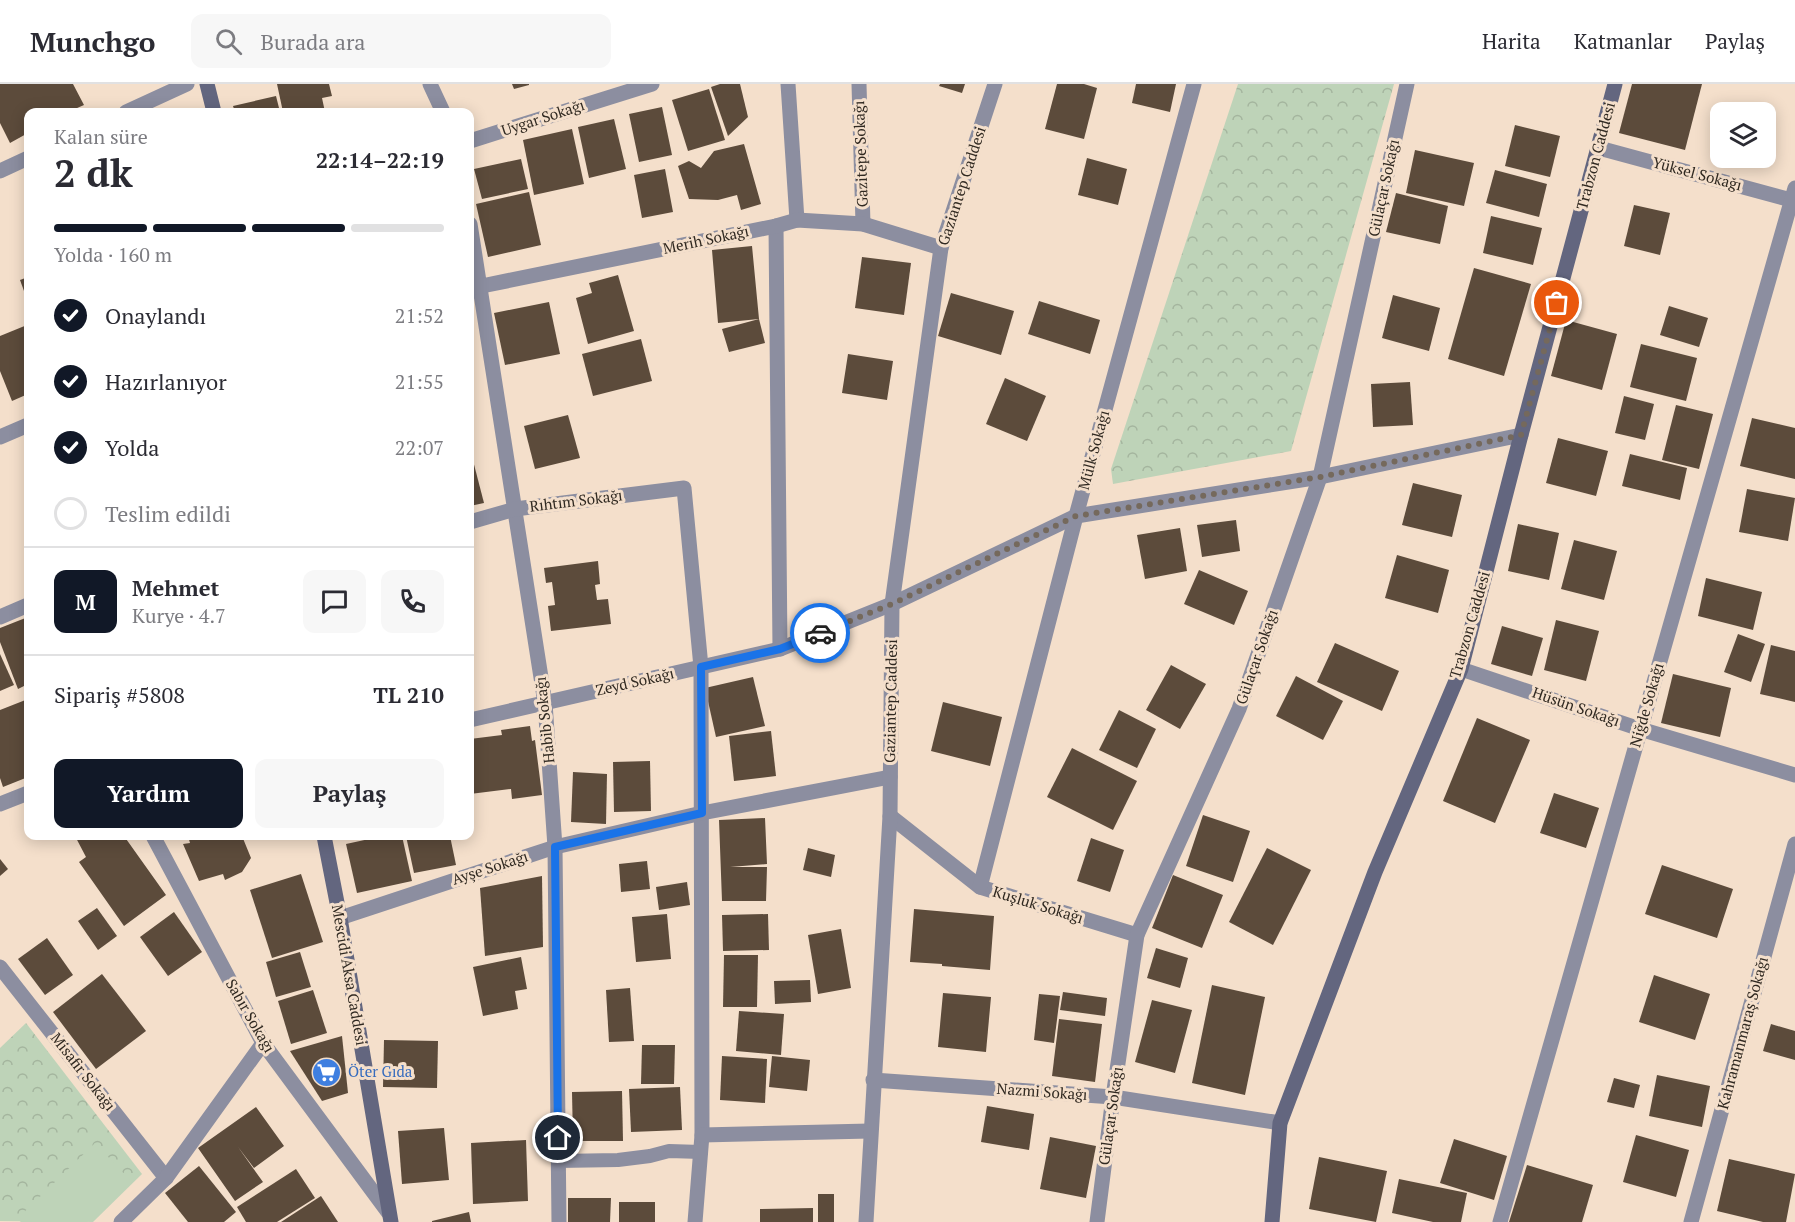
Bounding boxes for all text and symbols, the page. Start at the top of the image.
search box [191,14,611,68]
text: Munchgo [30,23,155,60]
icon: search [212,25,245,58]
text: Burada ara [260,27,365,56]
text: Harita [1482,27,1541,55]
text: Katmanlar [1574,27,1672,55]
text: Paylaş [1705,27,1765,55]
street label: Uygar Sokağı [499,94,587,140]
street label: Gazitepe Sokağı [848,100,872,208]
street label: Trabzon Caddesi [1571,100,1619,212]
map controls [1710,102,1776,168]
button: layers [1710,102,1776,168]
text: Kalan süre [54,123,148,150]
street label: Gaziantep Caddesi [932,124,990,248]
street label: Gülaçar Sokağı [1363,137,1403,238]
text: 22:14–22:19 [316,145,444,174]
text: 2 dk [54,146,133,198]
street label: Yüksel Sokağı [1650,152,1744,195]
street label: Merih Sokağı [661,220,751,258]
text: Yolda · 160 m [54,241,172,268]
pin [1531,277,1582,328]
icon: bag [1540,286,1573,319]
icon: check [54,299,87,332]
text: Onaylandı [105,301,206,330]
text: 21:52 [395,302,444,329]
icon: check [54,365,87,398]
text: Hazırlanıyor [105,367,227,396]
text: 21:55 [395,368,444,395]
street label: Mülk Sokağı [1073,408,1113,492]
icon: check [54,431,87,464]
text: Yolda [105,433,159,462]
text: 22:07 [395,434,444,461]
street label: Rıhtım Sokağı [528,484,624,516]
text: Teslim edildi [105,499,231,528]
street label: Trabzon Caddesi [1444,569,1494,681]
button: chat [303,570,366,633]
button: phone [381,570,444,633]
text: Mehmet [132,573,219,602]
text: M [75,587,96,616]
text: Kurye · 4.7 [132,602,226,629]
courier [790,603,850,663]
street label: Gülaçar Sokağı [1230,607,1282,707]
icon: car [804,617,837,650]
street label: Gaziantep Caddesi [879,639,901,763]
street label: Niğde Sokağı [1624,660,1668,749]
street label: Zeyd Sokağı [594,662,676,700]
street label: Habib Sokağı [530,676,559,764]
text: Sipariş #5808 [54,680,185,709]
text: TL 210 [373,680,444,709]
street label: Hüsün Sokağı [1530,682,1623,730]
button: Yardım [54,759,243,828]
button: Paylaş [255,759,444,828]
street label: Ayşe Sokağı [449,845,530,889]
street label: Kuşluk Sokağı [991,881,1086,927]
street label: Mescidi Aksa Caddesi [328,903,372,1047]
street label: Kahramanmaraş Sokağı [1712,954,1772,1111]
street label: Sabır Sokağı [222,975,280,1056]
street label: Misafir Sokağı [47,1028,121,1115]
supermarket icon: Öter Gıda [311,1056,343,1088]
place label: Öter Gıda [348,1061,413,1081]
street label: Gülaçar Sokağı [1093,1065,1127,1166]
street label: Nazmi Sokağı [996,1078,1088,1104]
pin [532,1112,583,1163]
icon: home [541,1121,574,1154]

